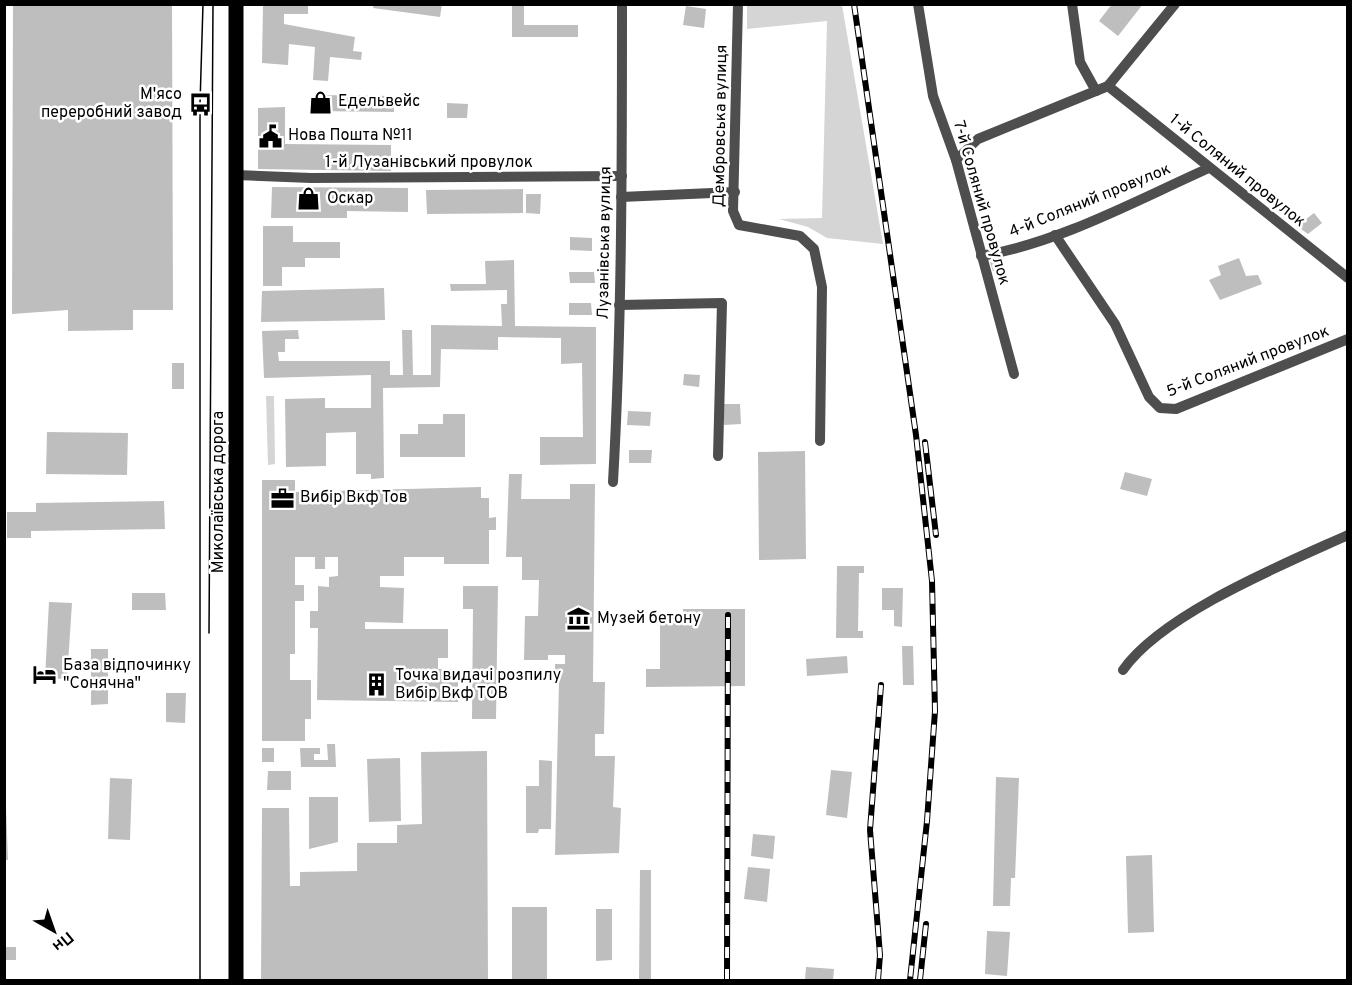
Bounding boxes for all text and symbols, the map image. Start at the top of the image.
street label: Дембровська вулиця [710,45,732,207]
place label: М'ясо переробний завод [41,85,182,123]
shop icon: Едельвейс [307,89,333,115]
bus stop icon: М'ясо переробний завод [187,91,213,117]
place label: Едельвейс [338,92,420,112]
street label: 1-й Соляний провулок [1165,110,1309,232]
street label: 7-й Соляний провулок [948,118,1014,288]
public building icon: Нова Пошта №11 [257,123,283,149]
place label: Нова Пошта №11 [288,126,413,146]
street label: 1-й Лузанівський провулок [325,153,533,173]
street label: 4-й Соляний провулок [1006,159,1174,243]
street label: Лузанівська вулиця [594,166,616,320]
shop icon: Оскар [296,186,322,212]
place label: Оскар [327,189,373,209]
street label: 5-й Соляний провулок [1164,322,1332,402]
street label: Миколаївська дорога [209,411,229,573]
office icon: Вибір Вкф Тов [269,485,295,511]
place label: Вибір Вкф Тов [300,488,408,508]
museum icon: Музей бетону [566,606,592,632]
place label: Музей бетону [597,609,701,629]
place label: База відпочинку "Сонячна" [63,656,191,694]
hotel icon: База відпочинку "Сонячна" [32,662,58,688]
place label: Точка видачі розпилу Вибір Вкф ТОВ [395,666,561,704]
building icon: Точка видачі розпилу Вибір Вкф ТОВ [364,672,390,698]
north arrow [24,901,84,961]
text: Пн [48,926,77,956]

